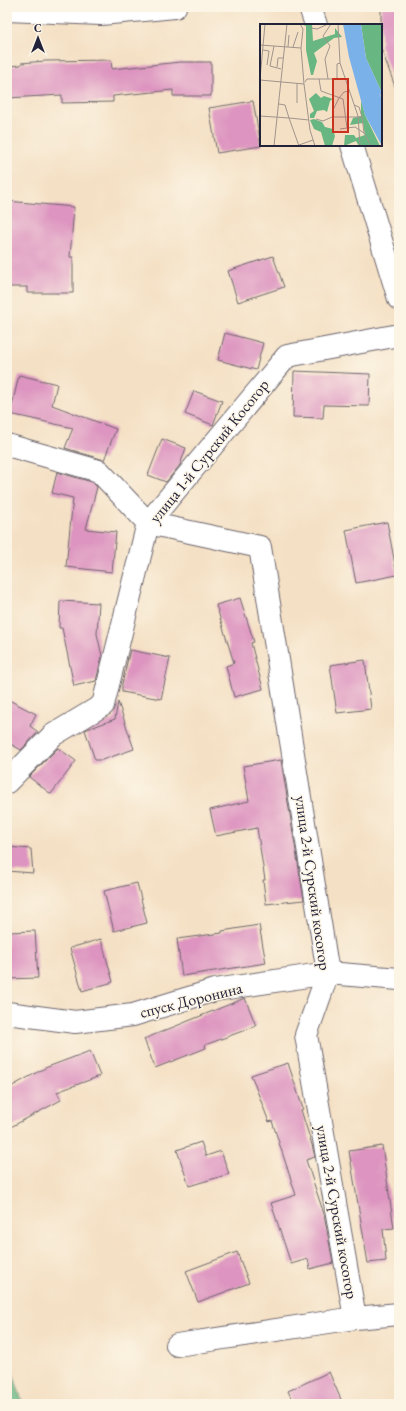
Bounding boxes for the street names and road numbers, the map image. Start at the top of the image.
street label: улица 1-й Сурский Косогор [144,375,274,527]
street label: улица 2-й Сурский косогор [290,794,336,972]
street label: спуск Доронина [138,977,245,1023]
street label: улица 2-й Сурский косогор [311,1123,363,1301]

